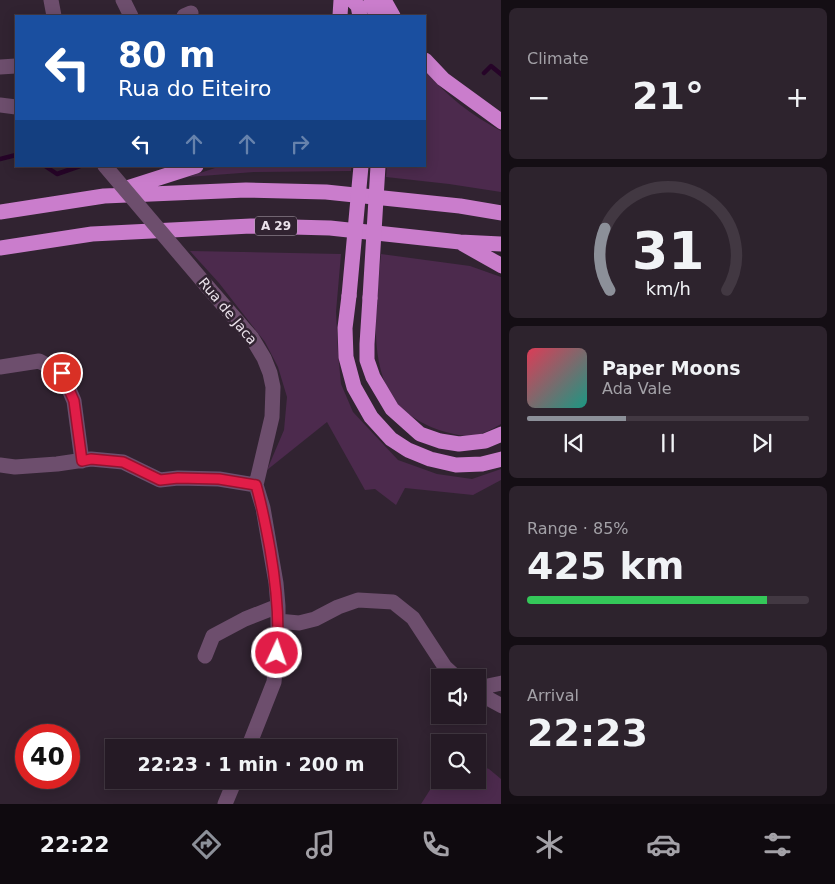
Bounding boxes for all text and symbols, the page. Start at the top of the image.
icon: left [35,35,100,100]
text: 80 m [118,35,215,75]
text: Climate [527,49,589,68]
text: 21° [632,74,704,118]
text: Rua do Eiteiro [118,76,271,101]
text: − [527,81,550,114]
text: + [786,81,809,114]
icon: left [127,130,155,158]
icon: ahead [180,130,208,158]
icon: ahead [233,130,261,158]
icon: right [286,130,314,158]
road number: A 29 [255,217,297,236]
text: 31 [632,221,704,281]
street label: Rua de Jaca [196,274,260,348]
text: km/h [645,278,691,299]
pin [41,352,83,394]
text: Paper Moons [602,357,741,379]
icon: arrive [48,359,76,387]
text: Ada Vale [602,379,672,398]
icon: previous [560,429,588,457]
icon: pause [654,429,682,457]
icon: next [748,429,776,457]
text: Range · 85% [527,519,629,538]
text: 425 km [527,544,684,588]
position arrow [250,626,302,678]
map controls [431,669,486,789]
button: sound [431,669,486,724]
text: Arrival [527,686,579,705]
text: 22:23 [527,711,648,755]
speed limit sign: 40 [15,724,80,789]
button: search [431,734,486,789]
text: 22:23 · 1 min · 200 m [137,753,365,775]
icon: directions [189,827,224,862]
icon: music [303,827,338,862]
icon: phone [418,827,453,862]
icon: climate [532,827,567,862]
icon: car [646,827,681,862]
icon: filters [760,827,795,862]
text: 22:22 [40,832,110,857]

